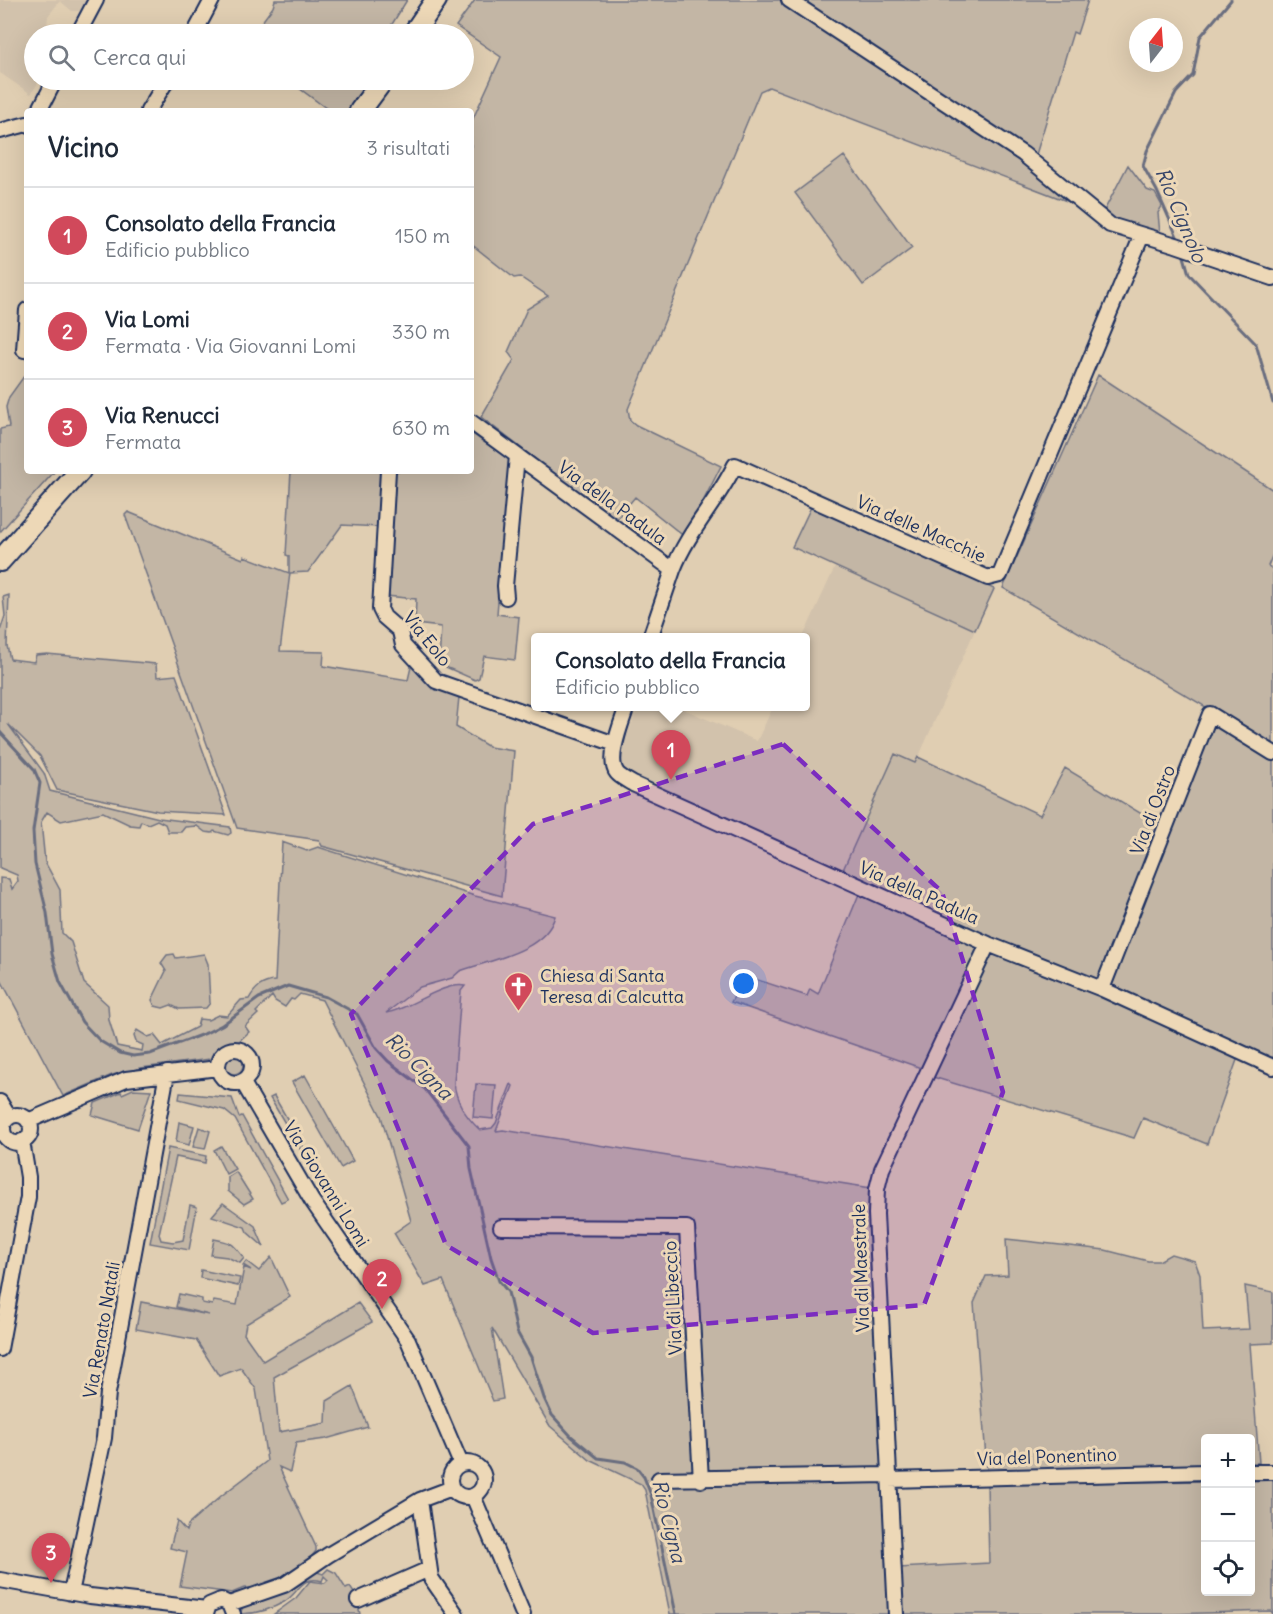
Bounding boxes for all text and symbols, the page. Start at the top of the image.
north arrow [1129,18,1183,72]
search box [24,24,474,90]
icon: search [45,41,78,74]
text: Cerca qui [93,43,186,71]
text: Vicino [48,131,119,164]
text: 3 risultati [367,135,450,160]
water label: Rio Cignolo [1150,164,1213,268]
text: Consolato della Francia [105,209,336,237]
text: 1 [64,223,71,248]
text: 150 m [395,223,450,248]
text: Edificio pubblico [105,237,250,262]
text: Via Lomi [105,305,190,333]
text: 2 [62,319,73,344]
text: 330 m [392,319,450,344]
text: Fermata · Via Giovanni Lomi [105,333,356,358]
text: Via Renucci [105,401,219,429]
text: 3 [62,415,73,440]
text: 630 m [392,415,450,440]
text: Fermata [105,429,181,454]
street label: Via della Padula [553,455,671,550]
street label: Via delle Macchie [853,490,989,567]
street label: Via Eolo [398,606,457,671]
popup [531,633,810,711]
text: Consolato della Francia [555,646,786,674]
text: Edificio pubblico [555,674,700,699]
pin: 1 [652,730,690,780]
street label: Via di Ostro [1125,762,1180,858]
street label: Via della Padula [856,856,983,929]
place label: Chiesa di Santa Teresa di Calcutta [540,964,684,1008]
your location [729,969,758,998]
church icon: Chiesa di Santa Teresa di Calcutta [503,970,535,1012]
water label: Rio Cigna [380,1027,459,1106]
street label: Via Giovanni Lomi [278,1116,374,1251]
street label: Via di Maestrale [847,1203,874,1333]
street label: Via di Libeccio [658,1240,687,1356]
street label: Via Renato Natali [78,1260,125,1400]
pin: 2 [362,1260,401,1309]
map controls [1201,1434,1255,1596]
button: + [1201,1434,1255,1488]
street label: Via del Ponentino [977,1443,1117,1470]
water label: Rio Cigna [647,1477,692,1567]
button: − [1201,1488,1255,1542]
pin: 3 [32,1534,70,1583]
button: locate [1201,1542,1255,1596]

